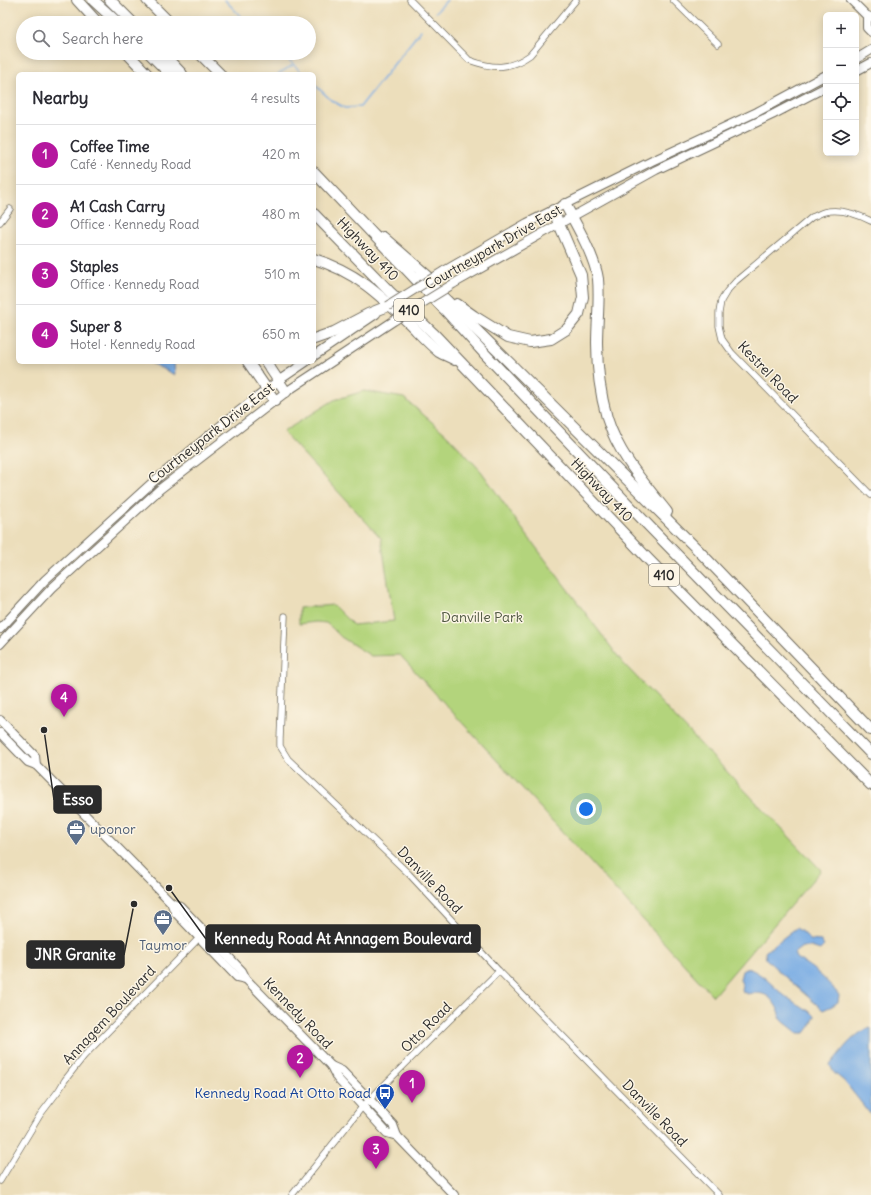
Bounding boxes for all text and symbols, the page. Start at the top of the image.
map controls [823,12,859,156]
button: + [823,12,859,48]
search box [16,16,316,60]
icon: search [30,27,52,49]
text: Search here [62,29,143,48]
button: − [823,48,859,84]
button: locate [823,84,859,120]
text: Nearby [32,87,88,109]
text: 4 results [251,90,300,107]
button: layers [823,120,859,156]
text: Coffee Time [70,137,150,156]
text: 1 [42,146,48,163]
text: 420 m [262,146,300,163]
text: Café · Kennedy Road [70,156,191,173]
text: A1 Cash Carry [70,197,165,216]
street label: Courtneypark Drive East [421,200,565,294]
text: 2 [41,206,49,223]
text: 480 m [262,206,300,223]
street label: Highway 410 [333,213,403,285]
text: Office · Kennedy Road [70,216,199,233]
text: Staples [70,257,119,276]
text: 3 [41,266,49,283]
text: 510 m [264,266,300,283]
text: Office · Kennedy Road [70,276,199,293]
road number: 410 [394,299,424,321]
text: Super 8 [70,317,122,336]
text: 4 [41,326,49,343]
text: 650 m [262,326,300,343]
text: Hotel · Kennedy Road [70,336,195,353]
street label: Kestrel Road [734,337,802,407]
street label: Courtneypark Drive East [144,378,278,488]
street label: Highway 410 [567,454,637,526]
road number: 410 [649,564,679,586]
park label: Danville Park [441,608,523,626]
pin: 4 [51,684,77,717]
callout: Esso [54,786,101,813]
text: Esso [63,790,94,809]
your location [576,799,596,819]
office icon: uponor [65,818,87,846]
place label: uponor [90,820,136,838]
street label: Danville Road [394,843,466,917]
office icon: Taymor [152,908,174,936]
callout: Kennedy Road At Annagem Boulevard [206,925,480,952]
text: Kennedy Road At Annagem Boulevard [214,929,472,949]
place label: Taymor [139,936,187,954]
callout: JNR Granite [27,941,124,968]
text: JNR Granite [34,945,116,964]
street label: Annagem Boulevard [59,962,159,1068]
street label: Kennedy Road [260,974,336,1052]
street label: Otto Road [397,998,455,1056]
pin: 2 [287,1045,313,1078]
pin: 1 [399,1070,425,1103]
street label: Danville Road [619,1076,691,1150]
bus stop icon: Kennedy Road At Otto Road [374,1082,396,1110]
place label: Kennedy Road At Otto Road [195,1084,371,1102]
pin: 3 [363,1136,389,1169]

